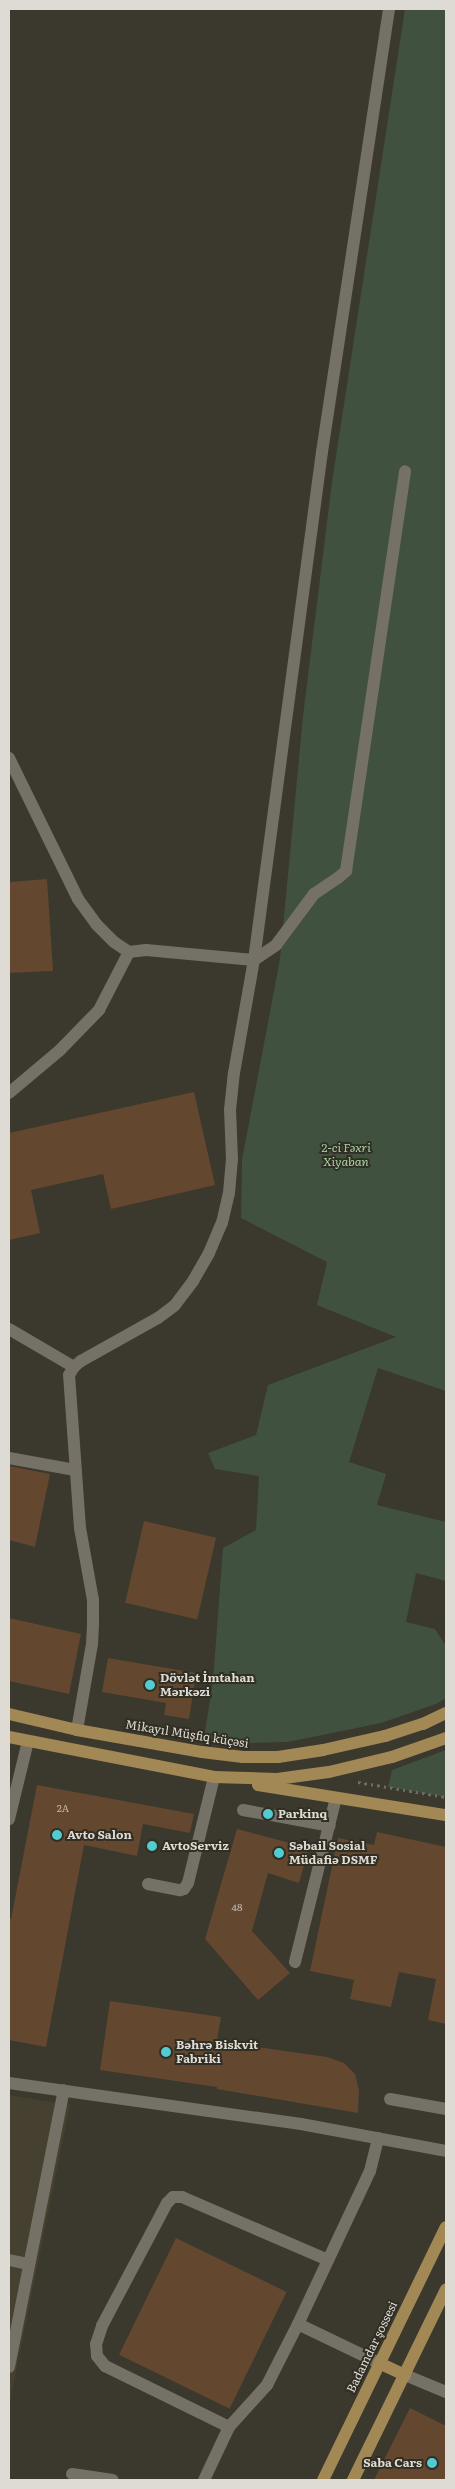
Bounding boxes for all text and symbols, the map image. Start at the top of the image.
park label: 2-ci Fəxri Xiyaban [321,1141,371,1169]
place label: Dövlət İmtahan Mərkəzi [160,1671,255,1699]
marker: Dövlət İmtahan Mərkəzi [144,1679,156,1691]
street label: Mikayıl Müşfiq küçəsi [124,1717,250,1751]
house number: 2А [57,1802,69,1814]
place label: Parkinq [278,1807,327,1821]
marker: Parkinq [262,1808,274,1820]
place label: Avto Salon [67,1828,132,1842]
marker: Avto Salon [51,1829,63,1841]
place label: AvtoServiz [162,1839,229,1853]
place label: Səbail Sosial Müdafiə DSMF [289,1839,377,1867]
marker: AvtoServiz [146,1840,158,1852]
marker: Səbail Sosial Müdafiə DSMF [273,1847,285,1859]
house number: 48 [231,1901,243,1913]
place label: Bəhrə Biskvit Fabriki [176,2038,258,2066]
marker: Bəhrə Biskvit Fabriki [160,2046,172,2058]
street label: Badamdar şossesi [344,2299,400,2395]
place label: Saba Cars [363,2456,422,2470]
marker: Saba Cars [426,2457,438,2469]

